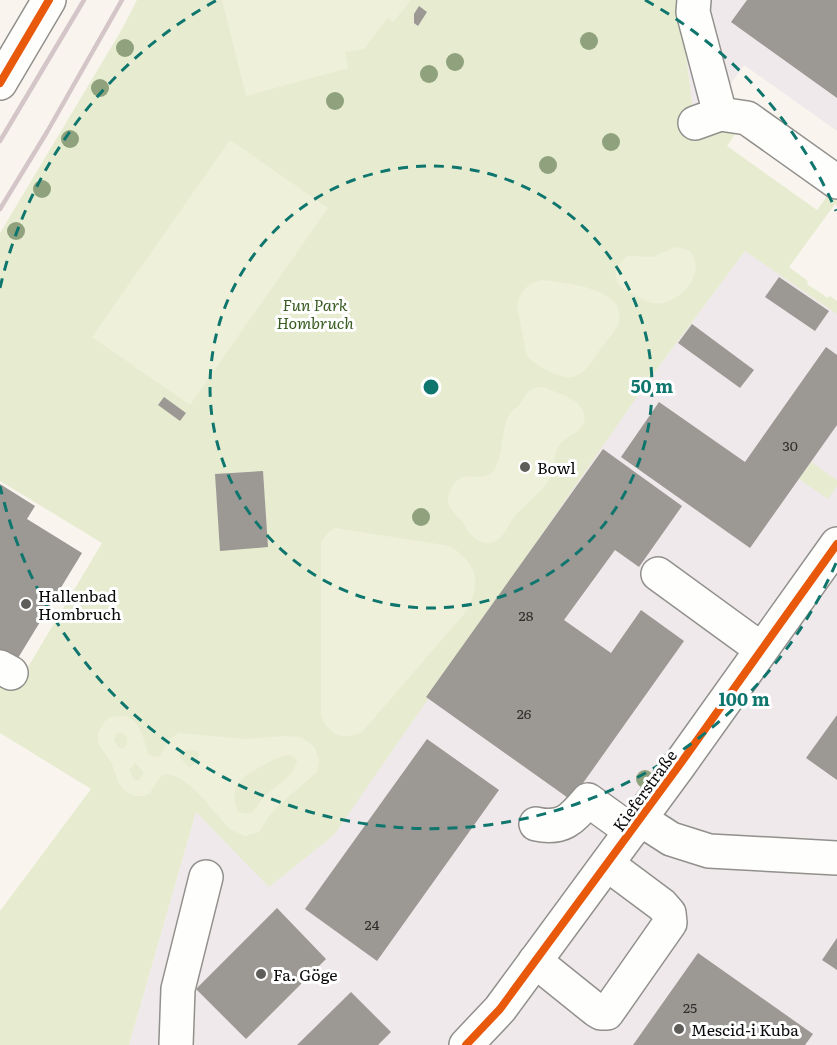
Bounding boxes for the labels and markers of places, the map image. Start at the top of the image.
centre of rings [421,377,441,397]
place label: Bowl [537,455,576,479]
marker: Bowl [518,460,532,474]
place label: Hallenbad Hombruch [38,583,122,625]
marker: Hallenbad Hombruch [19,597,33,611]
place label: Fa. Göge [273,962,338,986]
marker: Fa. Göge [254,967,268,981]
place label: Mescid-i Kuba [691,1017,799,1041]
marker: Mescid-i Kuba [672,1022,686,1036]

